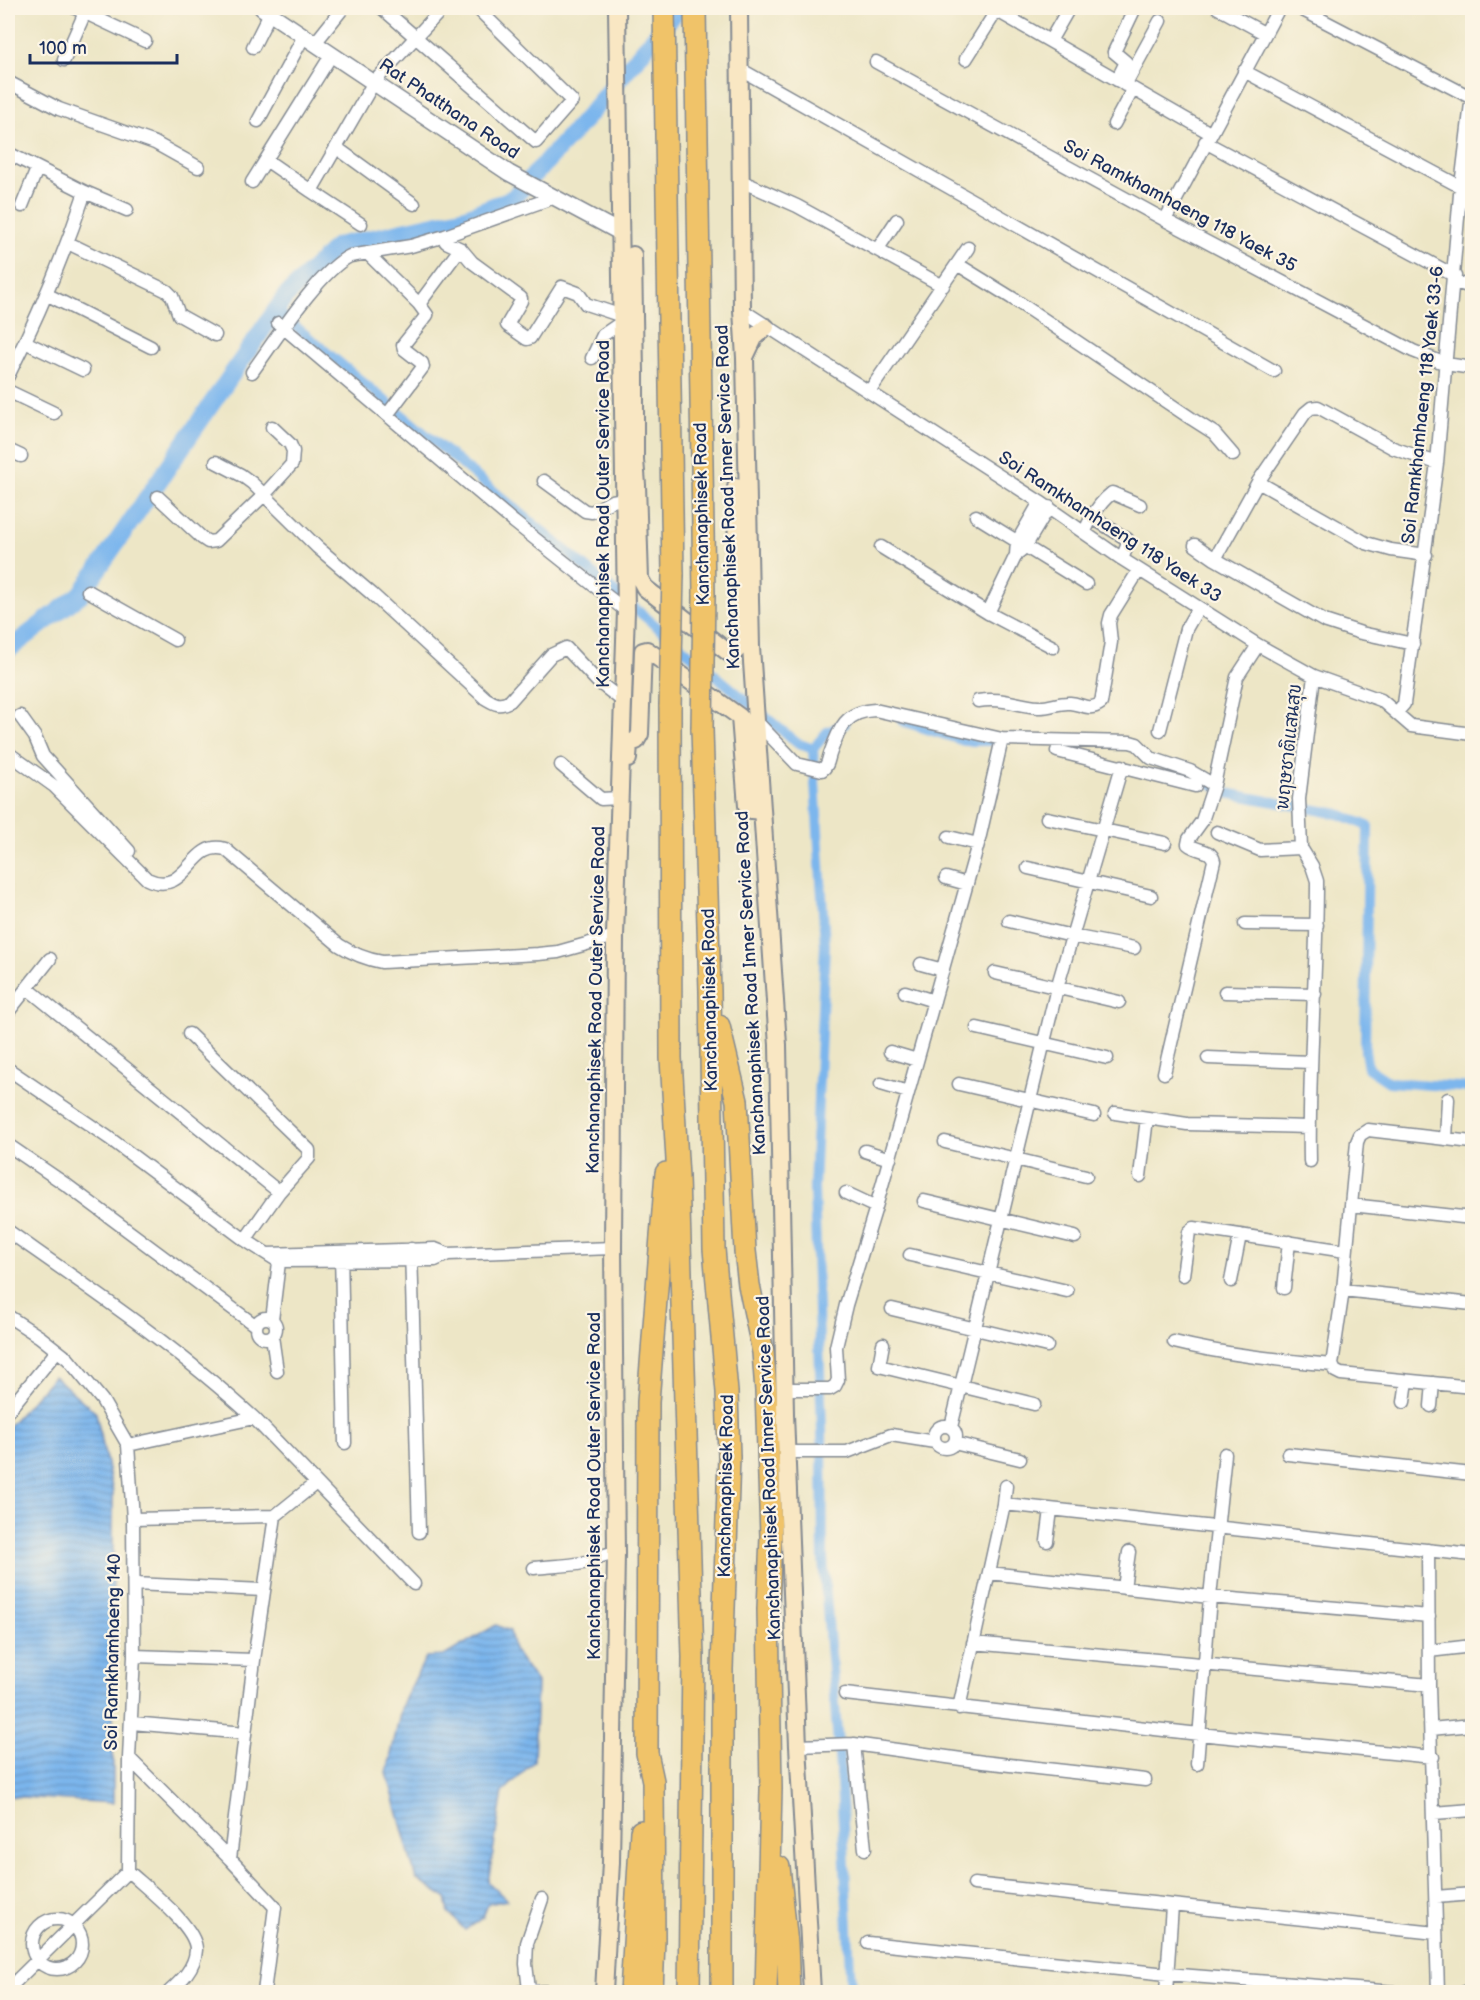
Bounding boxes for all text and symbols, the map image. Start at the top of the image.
scale bar [30,27,177,65]
text: 100 m [39,38,87,59]
street label: Rat Phatthana Road [375,54,523,164]
street label: Soi Ramkhamhaeng 118 Yaek 35 [1060,135,1300,277]
street label: Soi Ramkhamhaeng 118 Yaek 33-6 [1398,265,1448,545]
street label: Kanchanaphisek Road Inner Service Road [711,324,745,670]
street label: Kanchanaphisek Road Outer Service Road [593,340,614,688]
street label: Kanchanaphisek Road [690,422,714,606]
street label: Soi Ramkhamhaeng 118 Yaek 33 [994,447,1226,607]
street label: พฤษชาติแสนสุข [1271,683,1309,811]
street label: Kanchanaphisek Road Inner Service Road [731,810,771,1156]
street label: Kanchanaphisek Road Outer Service Road [582,826,610,1174]
street label: Kanchanaphisek Road [698,908,722,1092]
street label: Kanchanaphisek Road Inner Service Road [752,1295,786,1641]
street label: Kanchanaphisek Road Outer Service Road [584,1312,605,1660]
street label: Kanchanaphisek Road [714,1394,738,1578]
street label: Soi Ramkhamhaeng 140 [101,1554,125,1750]

